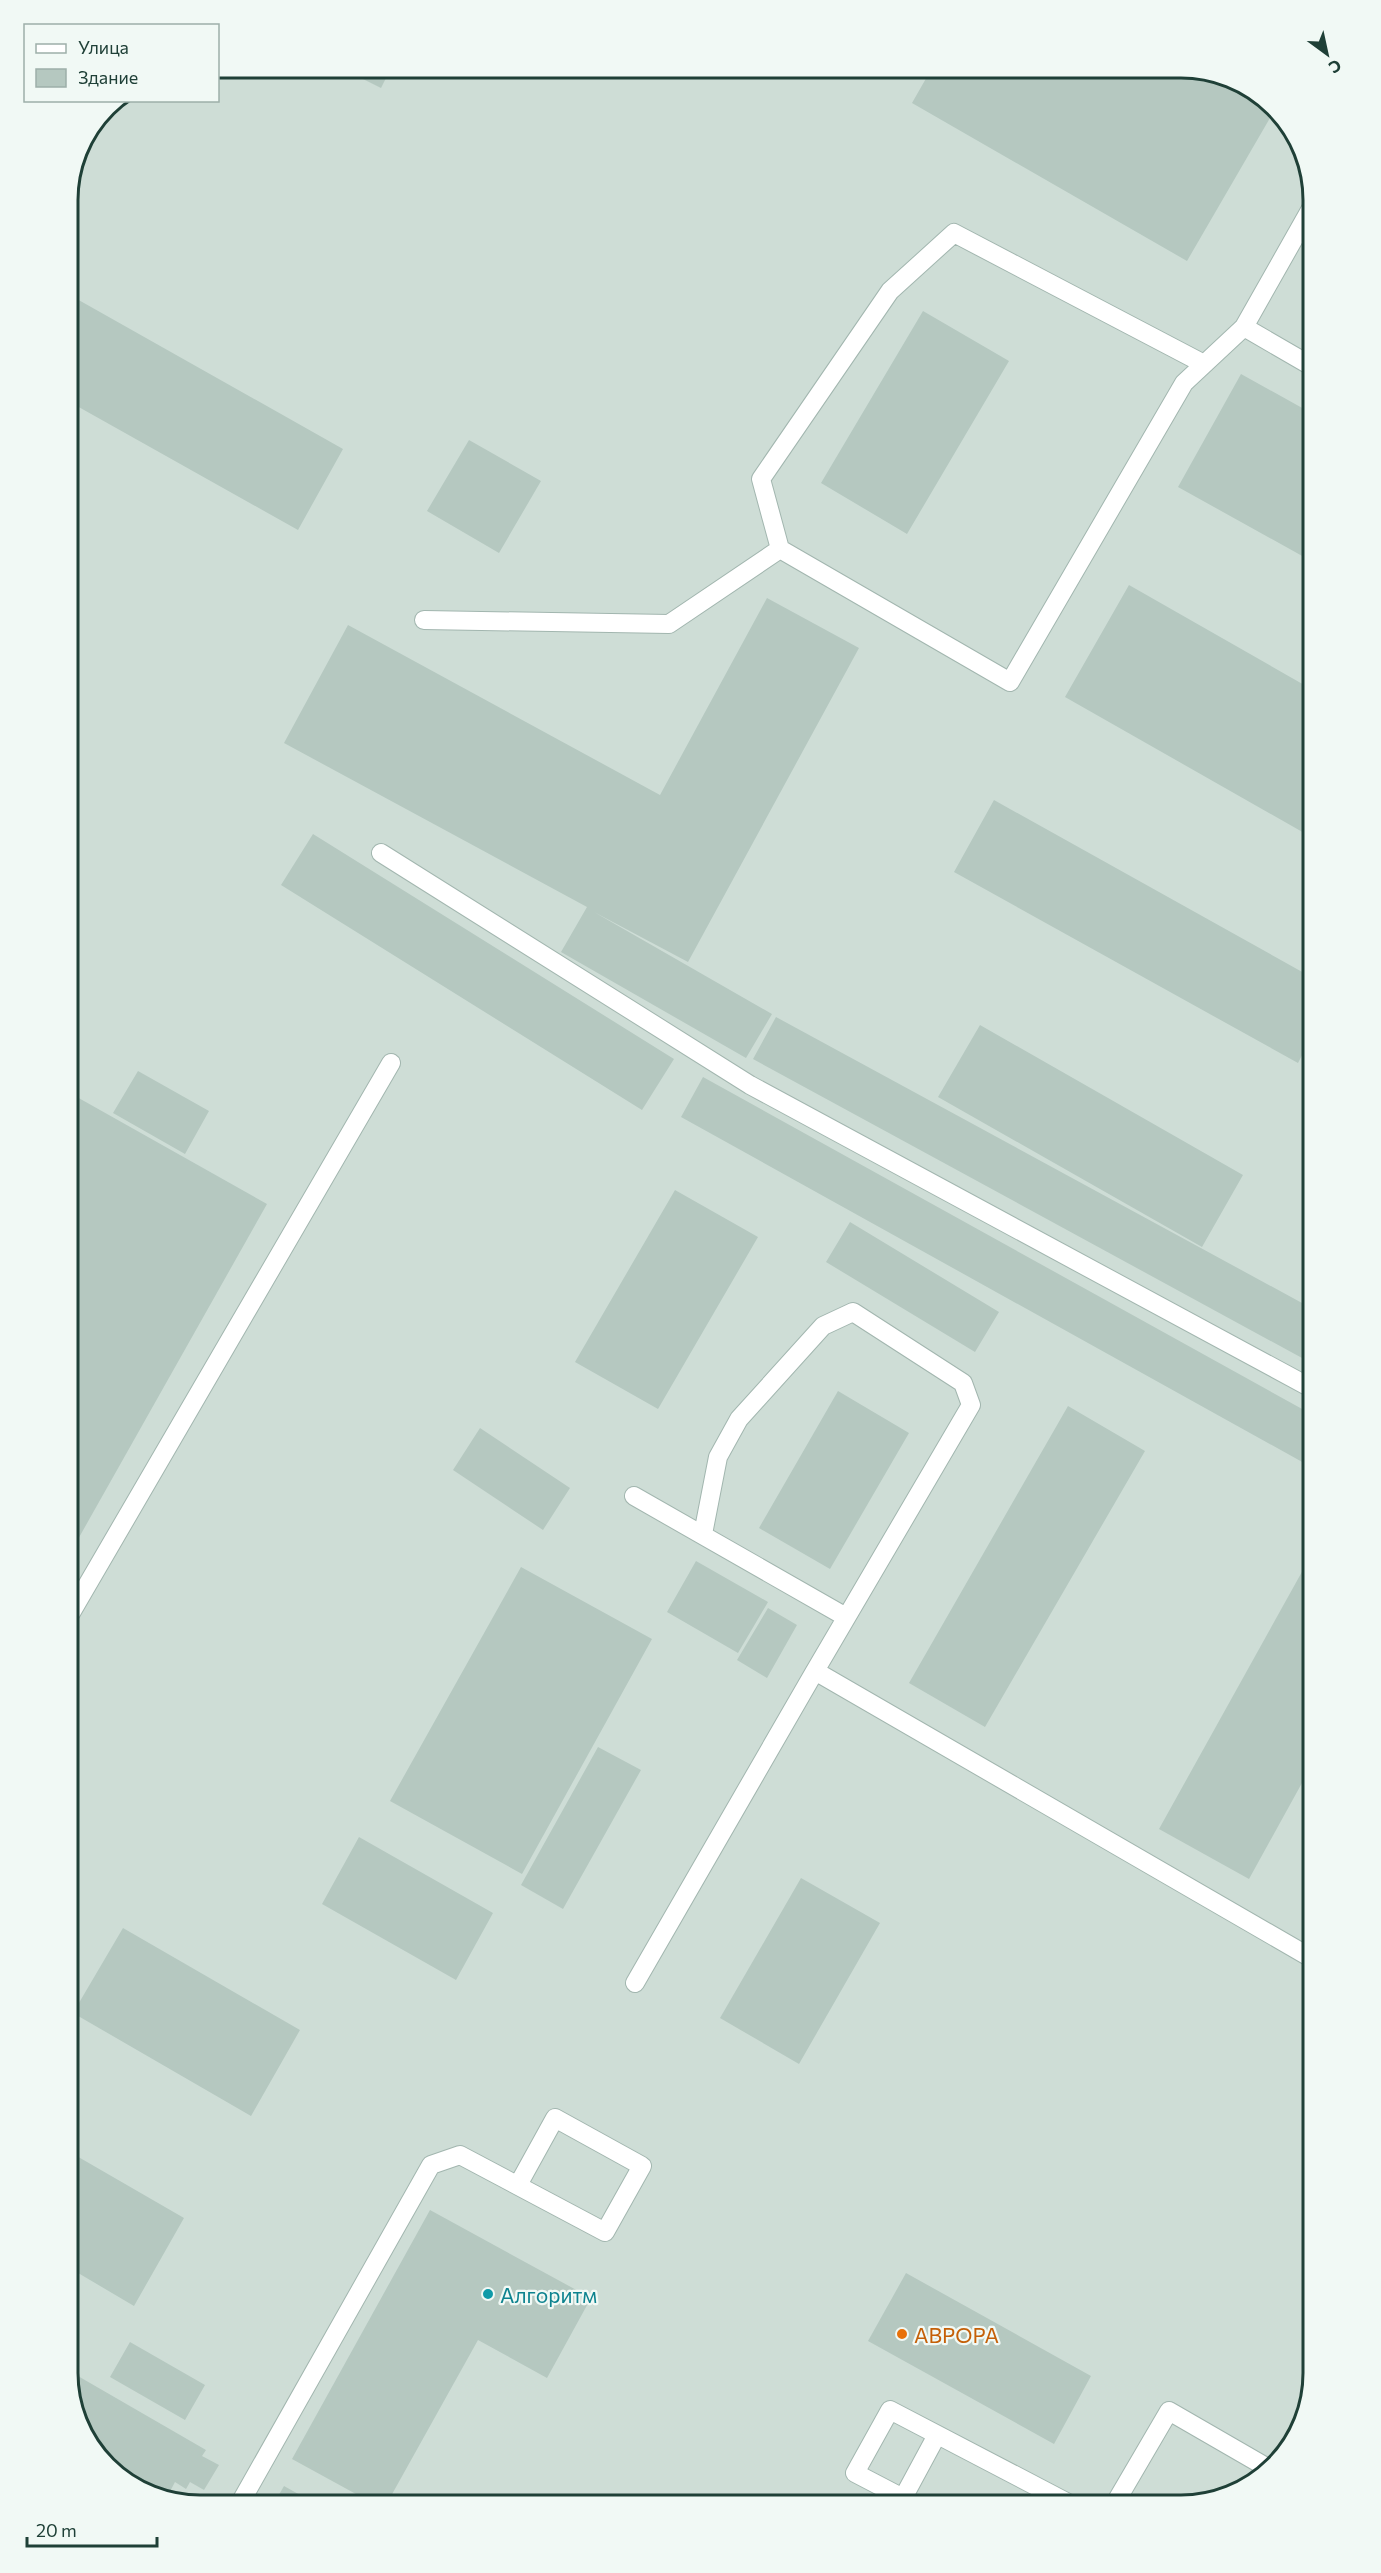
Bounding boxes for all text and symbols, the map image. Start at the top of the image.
legend [24,24,219,102]
north arrow [1297,24,1357,84]
text: Улица [78,36,129,58]
text: С [1326,56,1345,78]
text: Здание [78,66,138,88]
place label: Алгоритм [500,2282,597,2307]
marker: Алгоритм [481,2287,495,2301]
place label: АВРОРА [914,2322,999,2347]
marker: АВРОРА [895,2327,909,2341]
scale bar [27,2510,158,2548]
text: 20 m [36,2519,77,2541]

